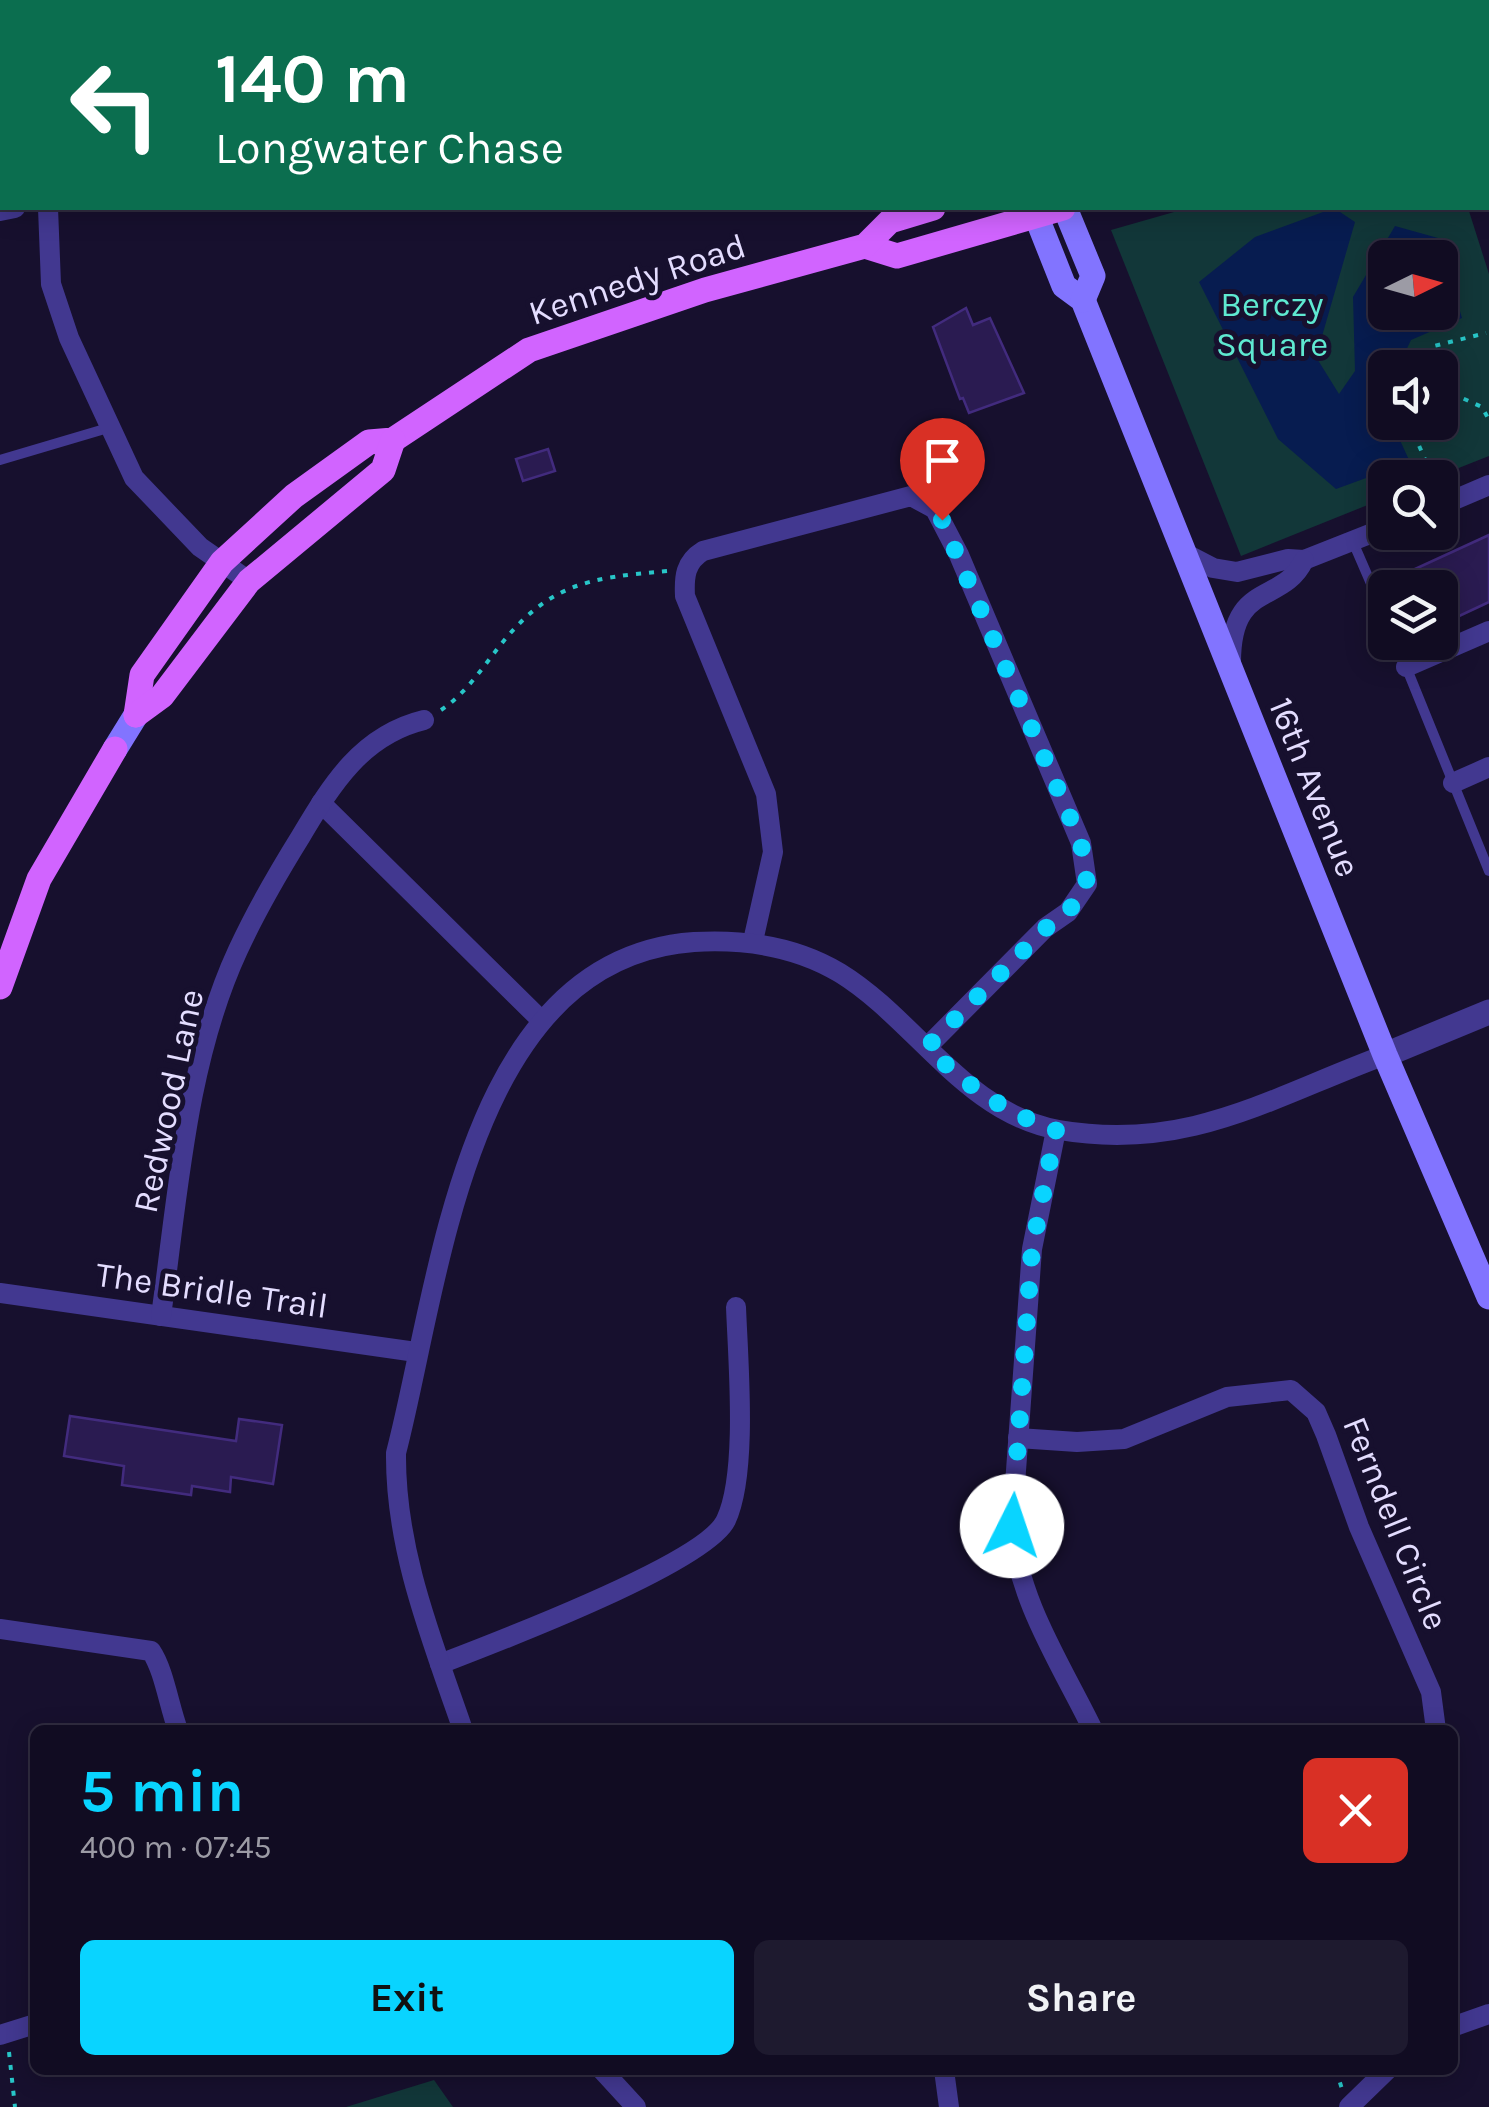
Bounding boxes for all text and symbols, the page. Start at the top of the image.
text: 140 m [215,38,410,120]
icon: left [50,40,180,170]
text: Longwater Chase [215,122,564,174]
street label: Kennedy Road [524,225,751,334]
north arrow [1368,240,1458,330]
map controls [1368,240,1458,660]
park label: Berczy Square [1216,284,1328,365]
button: sound [1368,350,1458,440]
pin [900,418,985,521]
icon: arrive [915,433,970,488]
button: search [1368,460,1458,550]
button: layers [1368,570,1458,660]
street label: 16th Avenue [1260,692,1369,883]
street label: Redwood Lane [125,986,212,1217]
street label: The Bridle Trail [93,1254,330,1327]
street label: Ferndell Circle [1334,1411,1457,1636]
position arrow [960,1474,1064,1578]
text: 5 min [80,1756,244,1826]
button: close [1303,1758,1408,1863]
text: 400 m · 07:45 [80,1829,272,1866]
button: Exit [80,1940,734,2055]
button: Share [754,1940,1408,2055]

